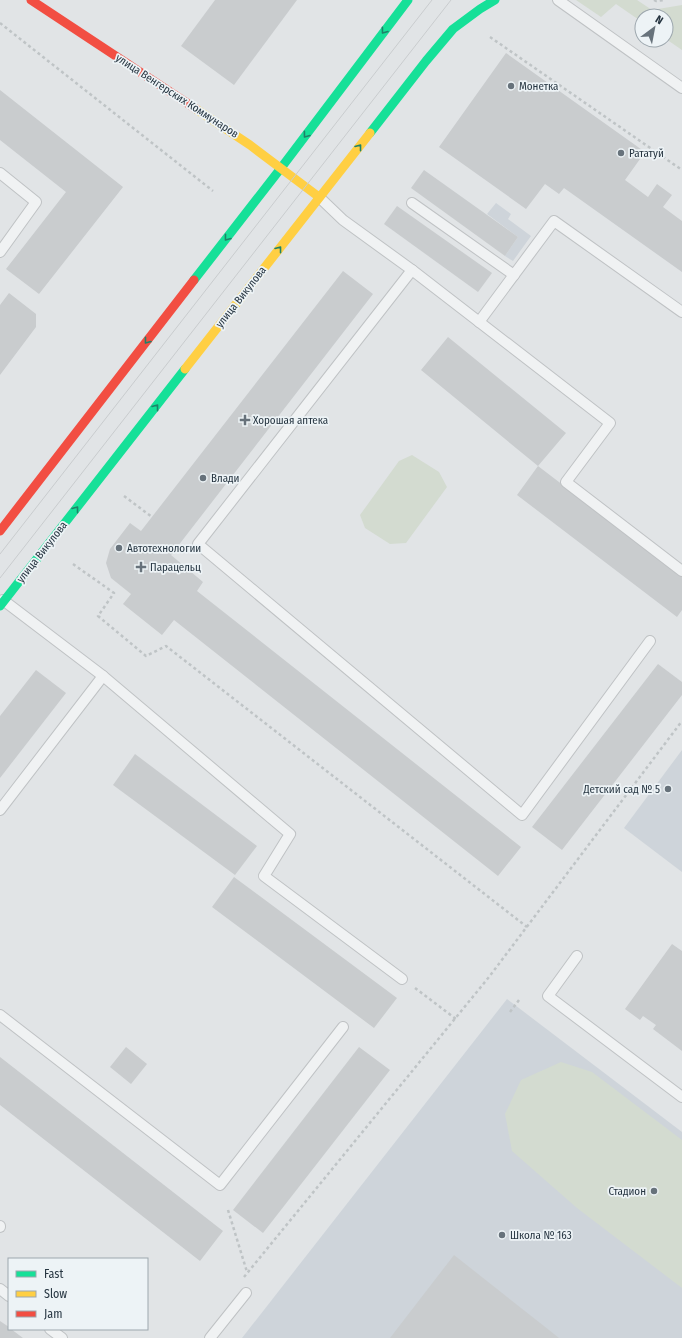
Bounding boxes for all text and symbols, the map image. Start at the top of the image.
north arrow [634,8,674,48]
text: N [653,13,665,27]
one-way arrow [382,27,389,34]
street label: улица Венгерских Коммунаров [113,51,241,141]
place label: Монетка [519,80,559,93]
marker: Монетка [506,81,516,91]
one-way arrow [304,130,311,137]
one-way arrow [354,144,361,151]
place label: Рататуй [629,147,664,160]
marker: Рататуй [616,148,626,158]
one-way arrow [224,234,231,241]
one-way arrow [274,247,281,254]
street label: улица Викулова [213,264,269,330]
one-way arrow [145,336,152,343]
one-way arrow [151,404,158,411]
place label: Хорошая аптека [253,414,328,427]
marker: Хорошая аптека [240,415,250,425]
place label: Влади [211,472,240,485]
marker: Влади [198,473,208,483]
one-way arrow [71,507,78,514]
street label: улица Викулова [14,519,70,585]
place label: Автотехнологии [127,542,201,555]
marker: Автотехнологии [114,543,124,553]
marker: Парацельц [135,561,147,573]
place label: Парацельц [150,561,201,574]
place label: Детский сад № 5 [582,783,660,796]
marker: Детский сад № 5 [663,784,673,794]
place label: Стадион [608,1185,646,1198]
marker: Стадион [649,1186,659,1196]
place label: Школа № 163 [510,1229,572,1242]
marker: Школа № 163 [497,1230,507,1240]
legend [8,1258,148,1330]
text: Fast [44,1267,63,1281]
text: Slow [44,1287,67,1301]
text: Jam [44,1307,62,1321]

